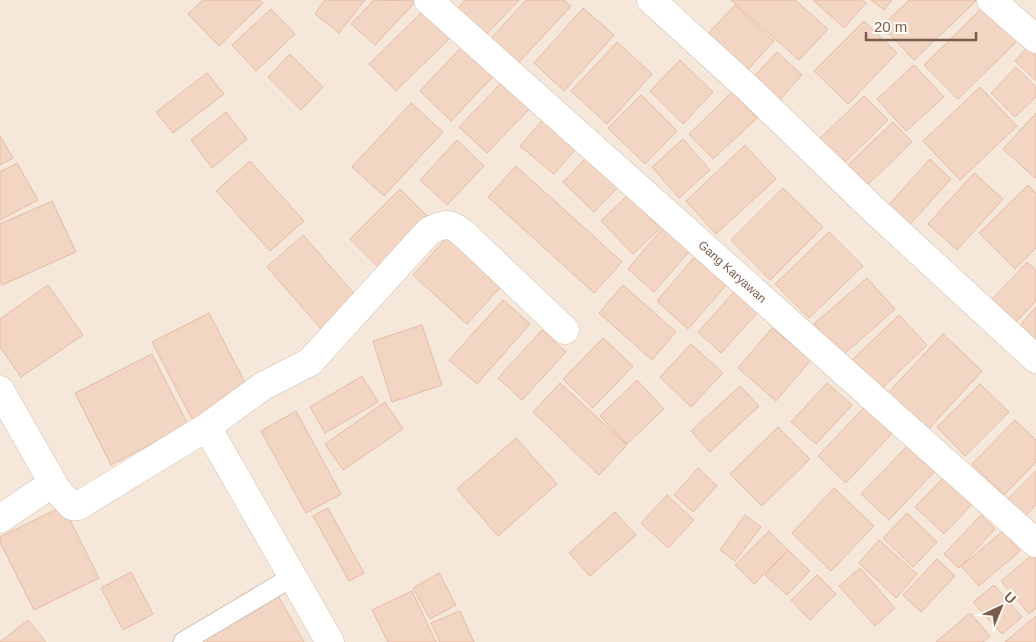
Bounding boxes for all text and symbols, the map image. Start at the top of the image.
scale bar [866,10,976,42]
text: 20 m [874,18,907,35]
street label: Gang Karyawan [696,238,769,306]
north arrow [976,582,1026,632]
text: U [1001,588,1019,607]

